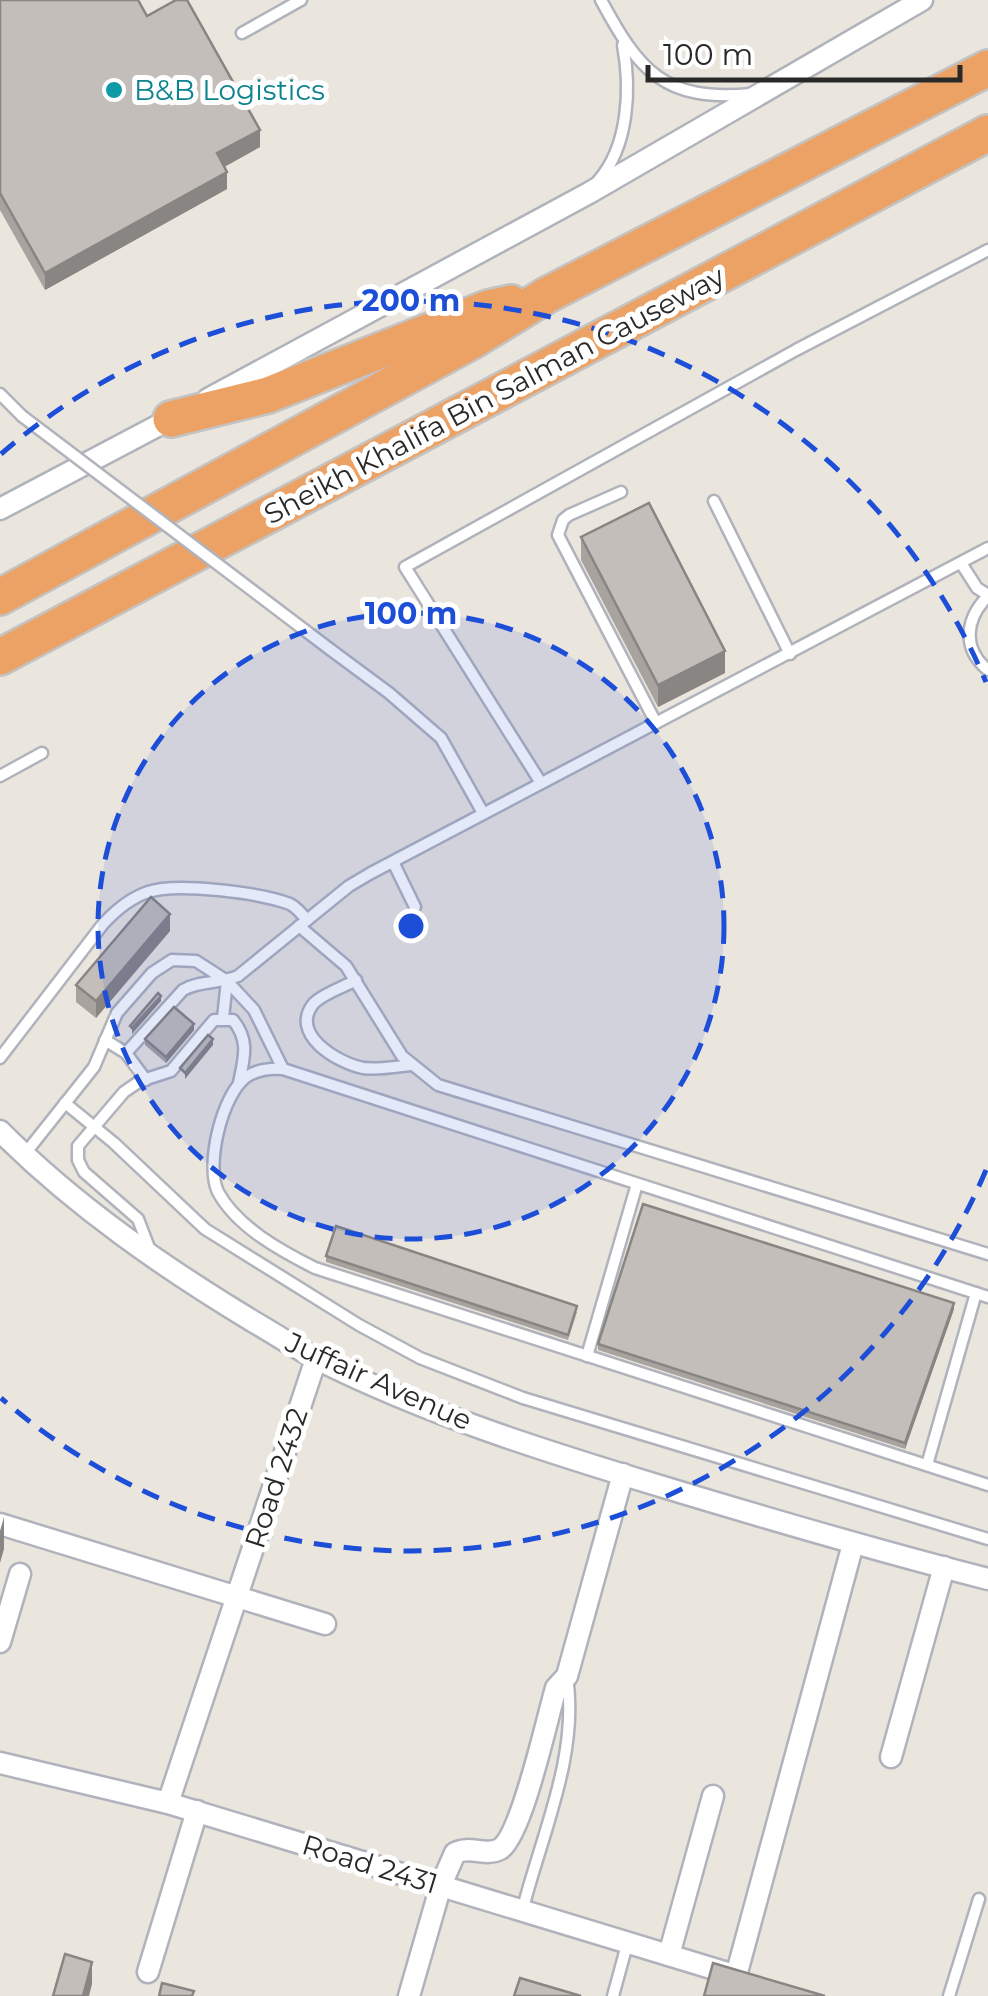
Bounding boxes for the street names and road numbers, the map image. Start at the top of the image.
street label: Sheikh Khalifa Bin Salman Causeway [258,258,731,531]
street label: Juffair Avenue [280,1324,477,1437]
street label: Road 2432 [237,1404,315,1552]
street label: Road 2431 [298,1827,442,1901]

